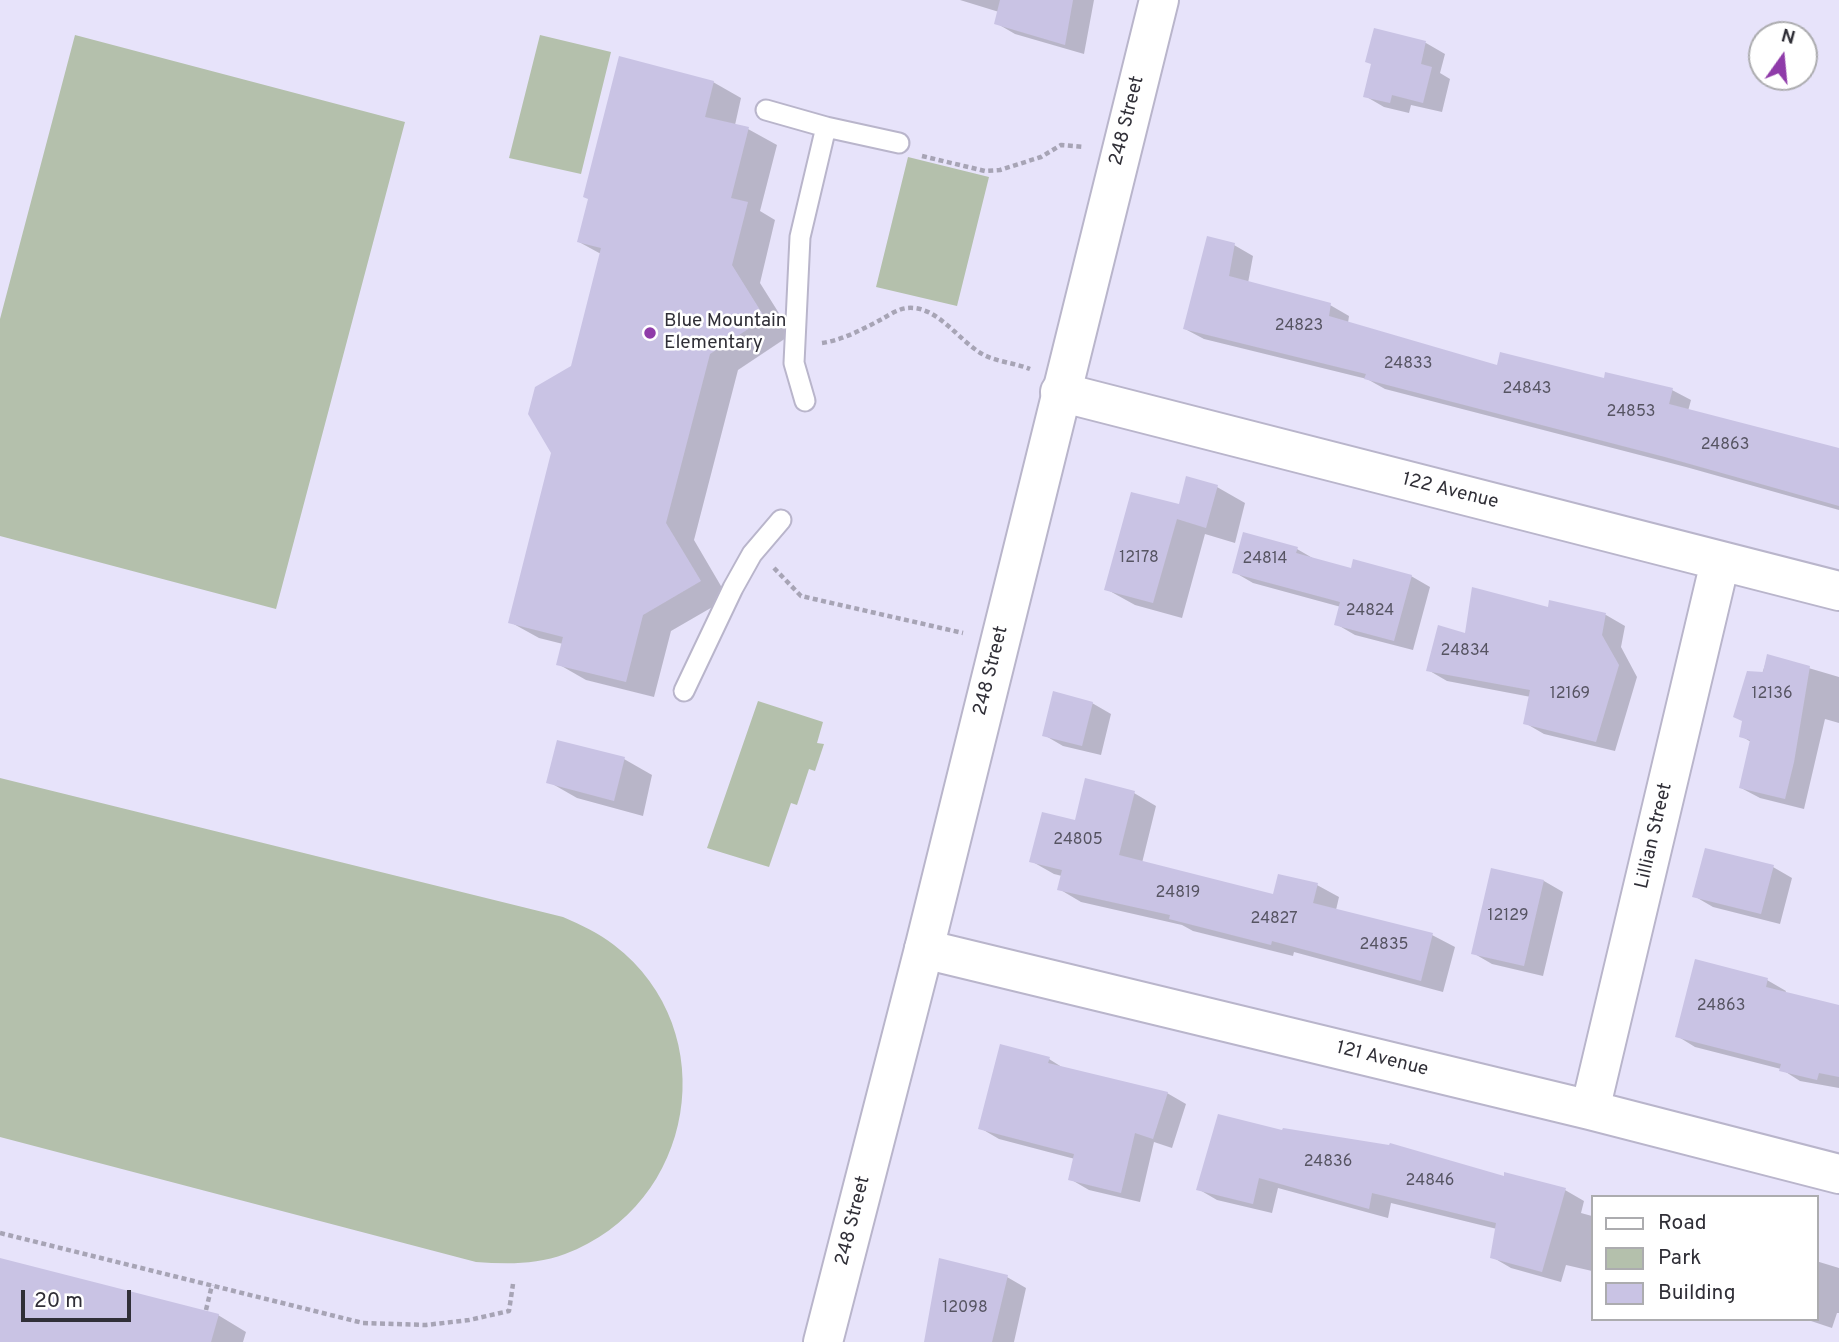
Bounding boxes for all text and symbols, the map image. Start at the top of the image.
north arrow [1748,21,1818,91]
text: N [1778,24,1798,51]
street label: 248 Street [1106,74,1150,168]
place label: Blue Mountain Elementary [664,311,786,355]
house number: 24823 [1275,317,1323,337]
marker: Blue Mountain Elementary [642,325,658,341]
house number: 24833 [1384,355,1432,375]
house number: 24843 [1503,380,1551,400]
house number: 24853 [1607,403,1655,423]
house number: 24863 [1701,436,1749,456]
street label: 122 Avenue [1400,469,1500,515]
house number: 12178 [1119,549,1159,569]
house number: 24814 [1243,550,1287,570]
house number: 24824 [1346,602,1394,622]
street label: 248 Street [970,624,1014,718]
house number: 24834 [1441,642,1489,662]
house number: 12169 [1550,685,1590,705]
house number: 12136 [1752,685,1792,705]
street label: Lillian Street [1632,781,1678,891]
house number: 24805 [1053,831,1103,851]
house number: 24819 [1156,884,1200,904]
house number: 12129 [1487,907,1529,927]
house number: 24827 [1250,910,1298,930]
house number: 24835 [1360,936,1408,956]
house number: 24863 [1697,997,1745,1017]
street label: 121 Avenue [1334,1038,1430,1082]
house number: 24836 [1304,1153,1352,1173]
house number: 24846 [1406,1172,1454,1192]
street label: 248 Street [832,1174,876,1268]
legend [1590,1195,1818,1321]
text: Road [1658,1210,1707,1237]
text: Park [1658,1245,1701,1272]
scale bar [24,1276,135,1320]
text: Building [1658,1280,1736,1307]
text: 20 m [34,1288,83,1315]
house number: 12098 [942,1299,988,1319]

